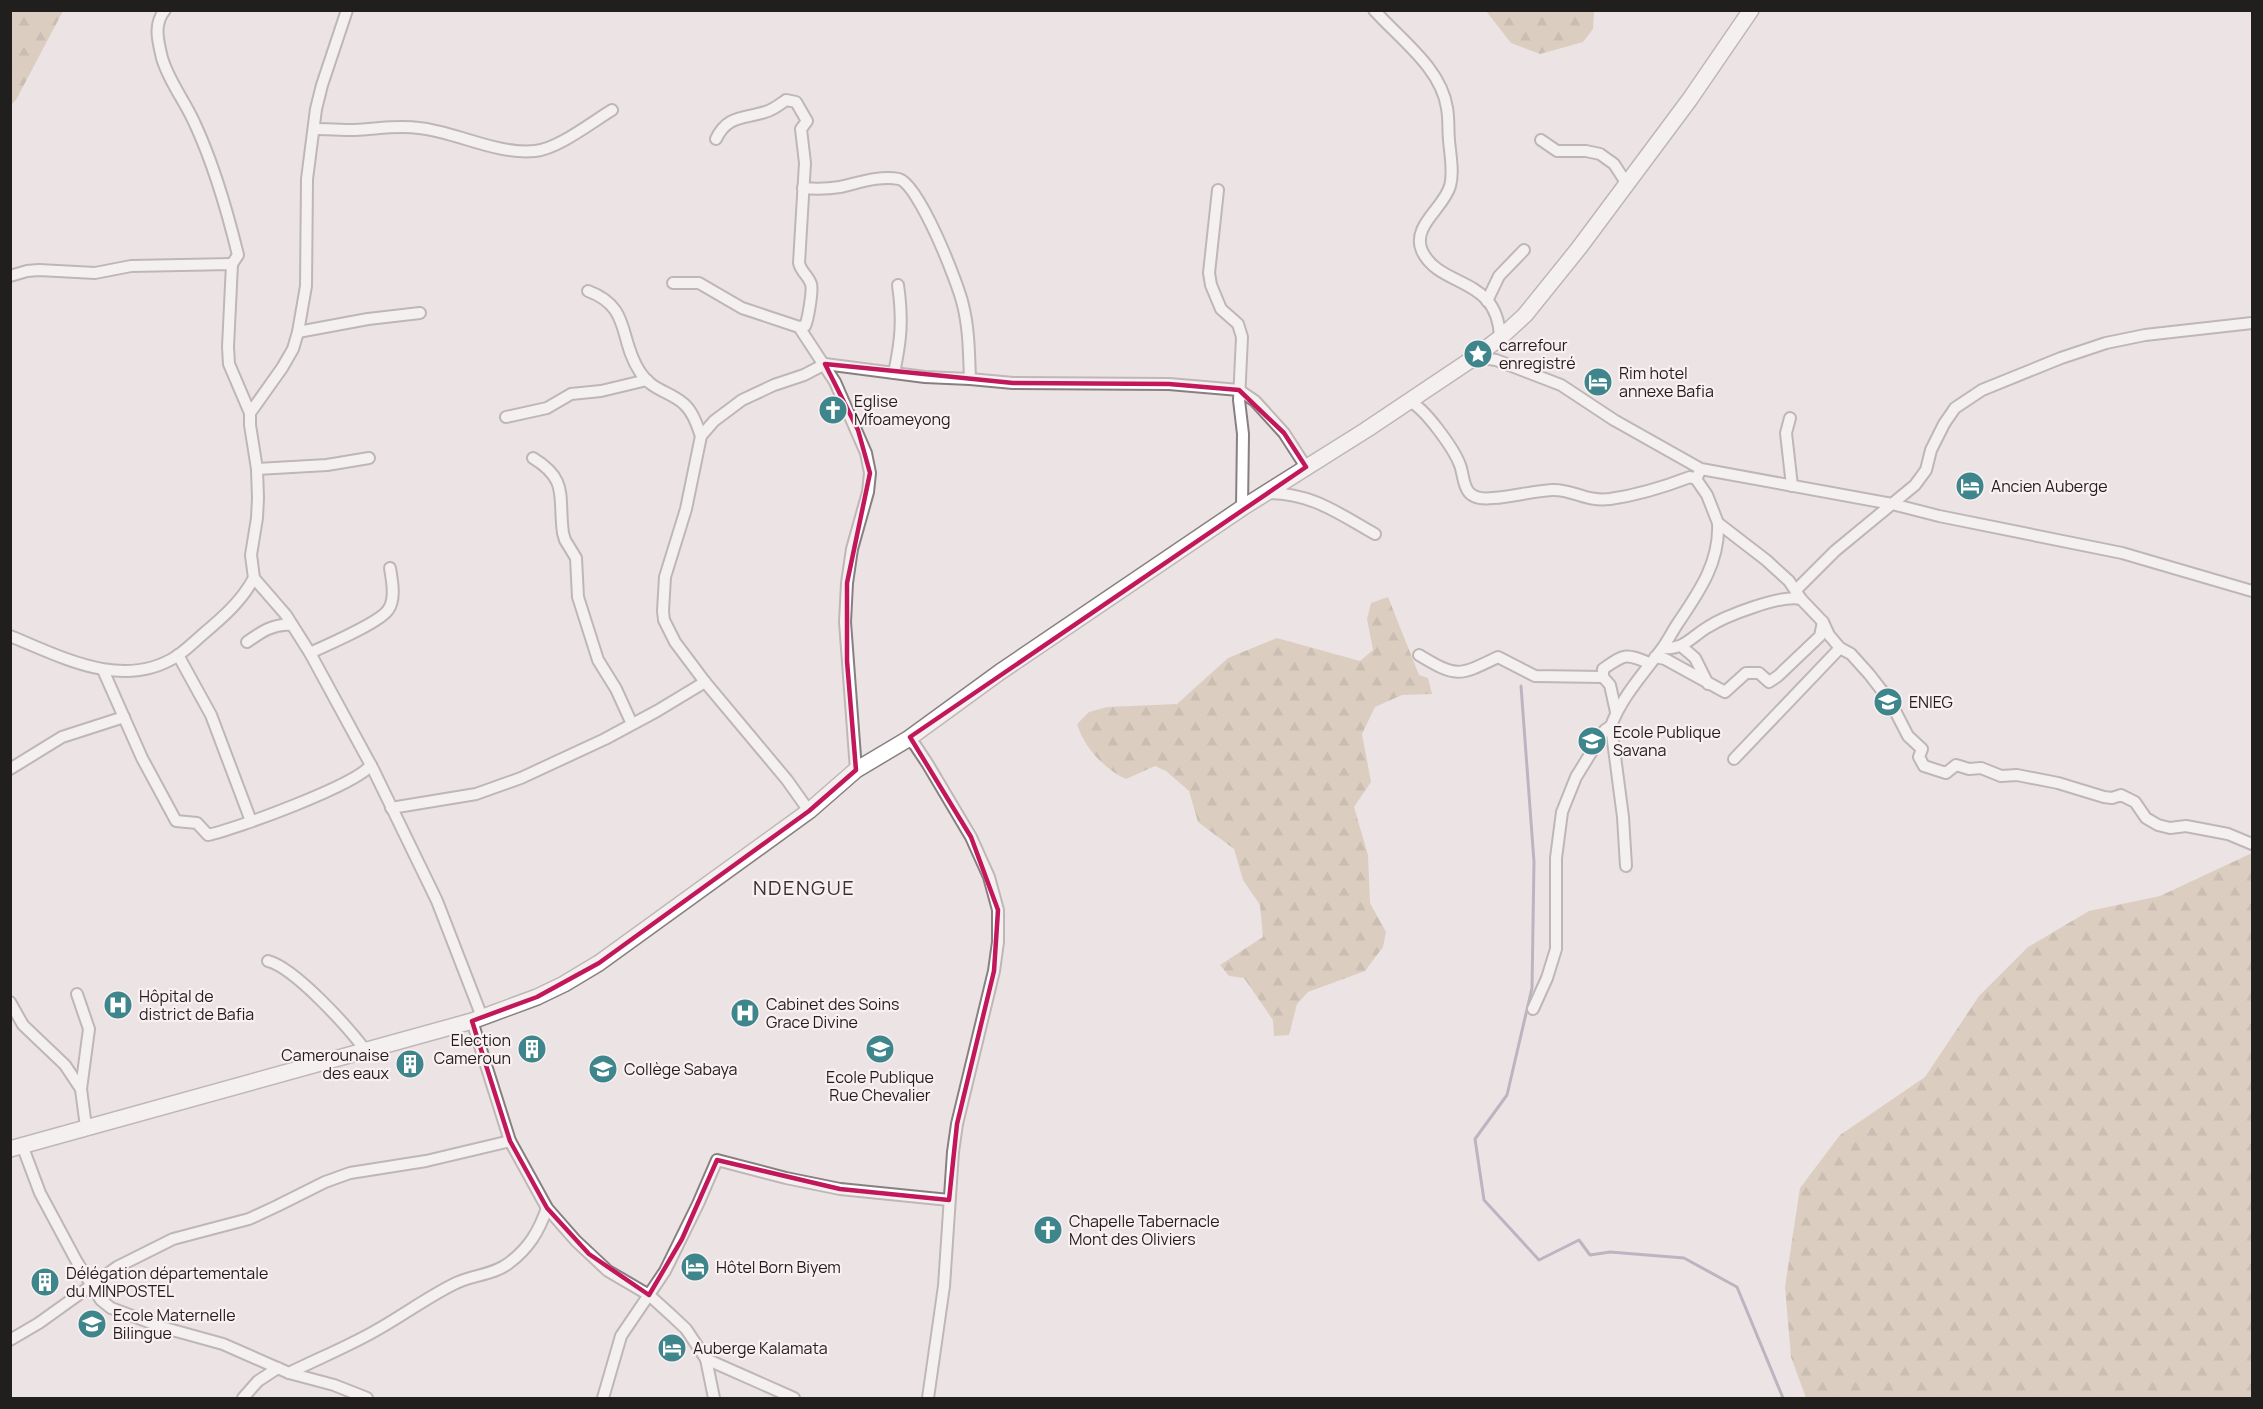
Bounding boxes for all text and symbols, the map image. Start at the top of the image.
place label: carrefour enregistré [1499,334,1576,374]
place icon: carrefour enregistré [1462,338,1494,370]
place label: Rim hotel annexe Bafia [1619,362,1714,402]
hotel icon: Rim hotel annexe Bafia [1582,366,1614,398]
place label: Eglise Mfoameyong [854,390,950,430]
church icon: Eglise Mfoameyong [817,394,849,426]
hotel icon: Ancien Auberge [1954,470,1986,502]
place label: Ancien Auberge [1991,475,2108,497]
school or university icon: ENIEG [1872,686,1904,718]
place label: ENIEG [1909,691,1953,713]
place label: Ecole Publique Savana [1613,721,1721,761]
school or university icon: Ecole Publique Savana [1576,725,1608,757]
district label: NDENGUE [753,874,855,901]
place label: Hôpital de district de Bafia [139,985,254,1025]
hospital icon: Hôpital de district de Bafia [102,989,134,1021]
place label: Cabinet des Soins Grace Divine [766,993,899,1033]
hospital icon: Cabinet des Soins Grace Divine [729,997,761,1029]
place label: Election Cameroun [434,1029,511,1069]
building icon: Election Cameroun [516,1033,548,1065]
school or university icon: Ecole Publique Rue Chevalier [864,1033,896,1065]
place label: Camerounaise des eaux [281,1044,390,1084]
building icon: Camerounaise des eaux [394,1048,426,1080]
school or university icon: Collège Sabaya [587,1053,619,1085]
place label: Collège Sabaya [624,1058,737,1080]
place label: Ecole Publique Rue Chevalier [826,1066,934,1106]
place label: Chapelle Tabernacle Mont des Oliviers [1069,1210,1220,1250]
church icon: Chapelle Tabernacle Mont des Oliviers [1032,1214,1064,1246]
hotel icon: Hôtel Born Biyem [679,1251,711,1283]
place label: Hôtel Born Biyem [716,1256,841,1278]
place label: Délégation départementale du MINPOSTEL [66,1262,268,1302]
building icon: Délégation départementale du MINPOSTEL [29,1266,61,1298]
place label: Ecole Maternelle Bilingue [113,1304,236,1344]
school or university icon: Ecole Maternelle Bilingue [76,1308,108,1340]
hotel icon: Auberge Kalamata [656,1332,688,1364]
place label: Auberge Kalamata [693,1337,828,1359]

